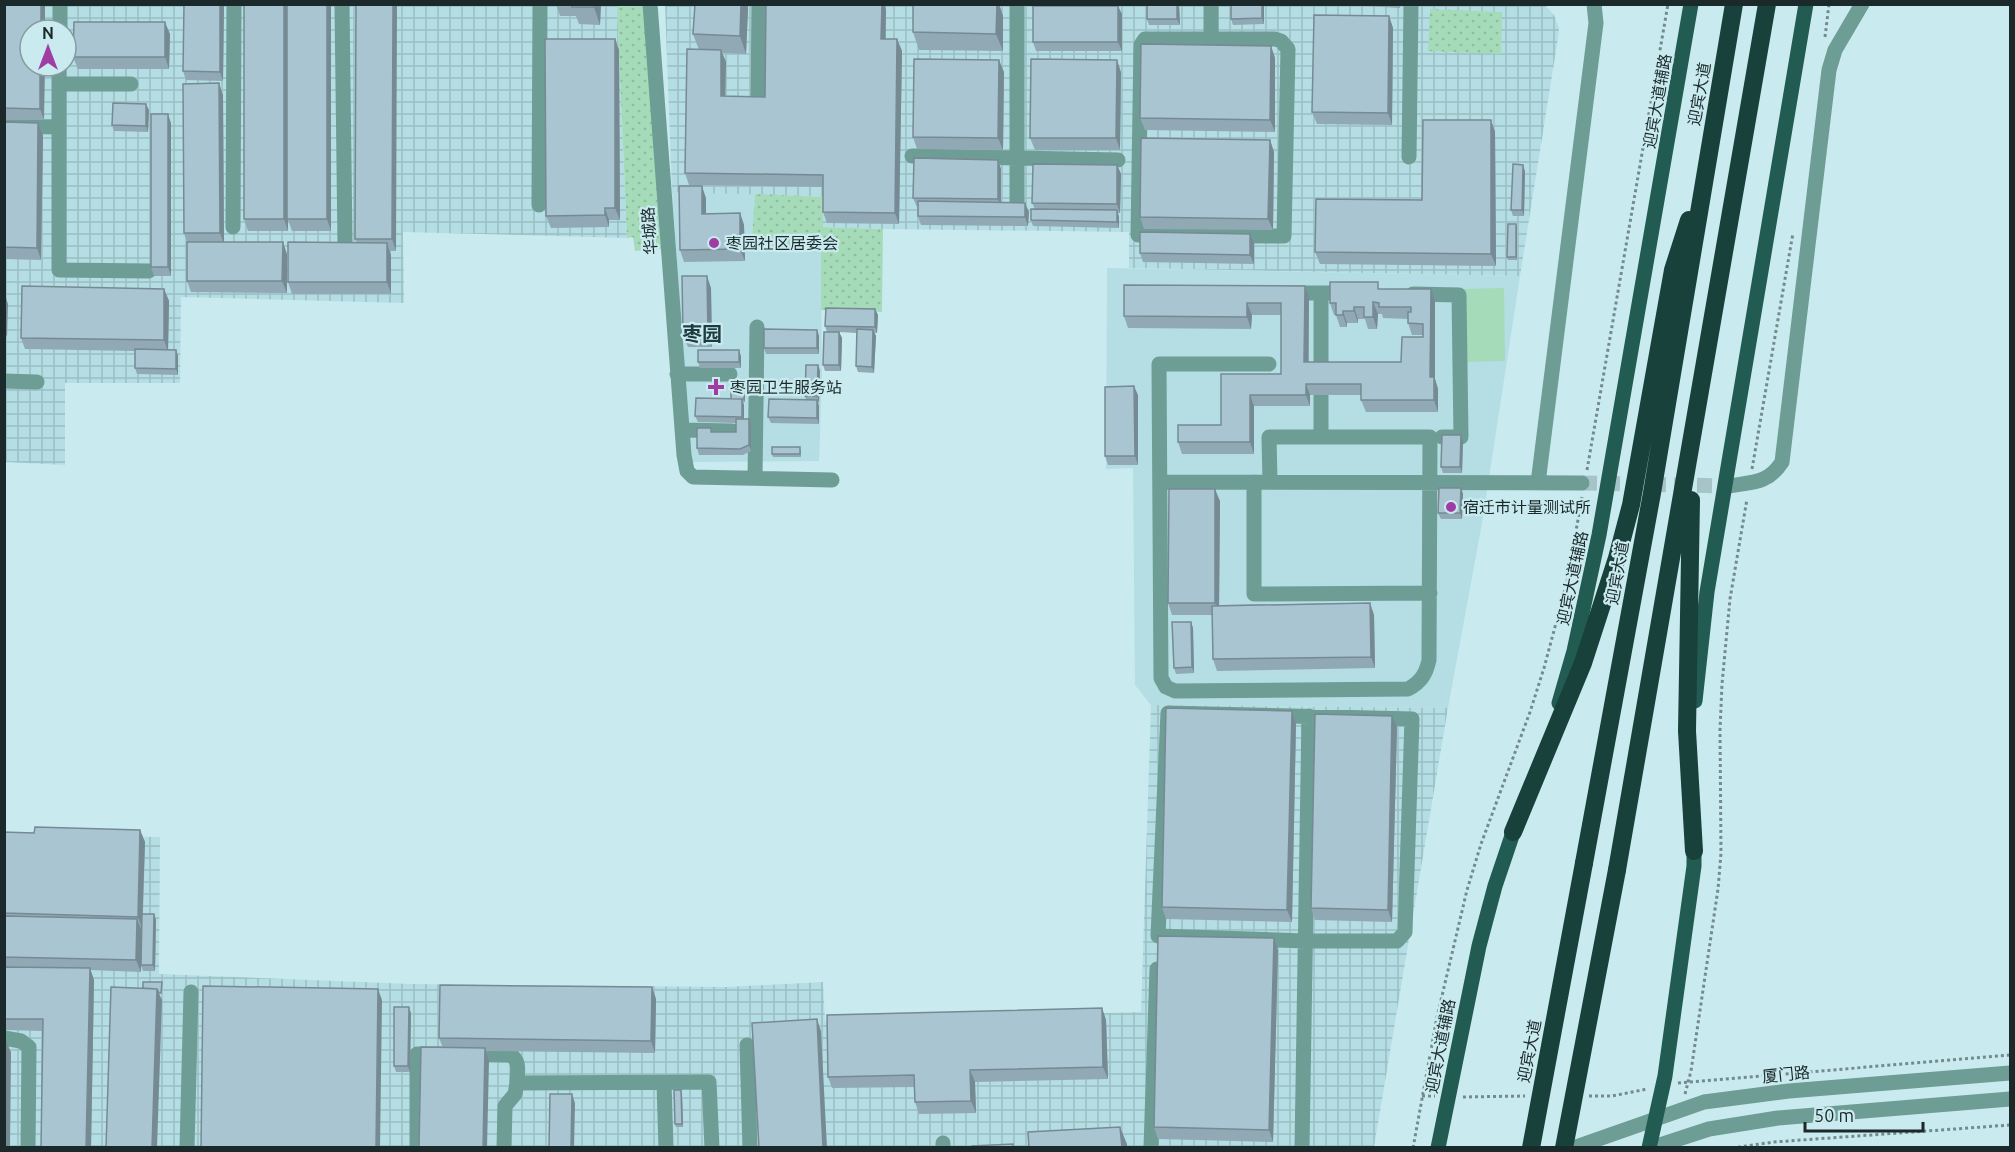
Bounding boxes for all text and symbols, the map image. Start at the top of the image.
north arrow [18,18,78,78]
text: N [42,24,54,42]
street label: 迎宾大道辅路 [1640,52,1674,150]
street label: 迎宾大道 [1685,61,1713,127]
street label: 华城路 [638,206,660,256]
place label: 枣园社区居委会 [726,234,838,252]
marker: 枣园社区居委会 [707,236,721,250]
district label: 枣园 [682,322,722,345]
marker: 枣园卫生服务站 [707,378,725,396]
place label: 枣园卫生服务站 [730,378,842,396]
place label: 宿迁市计量测试所 [1463,498,1591,516]
marker: 宿迁市计量测试所 [1444,500,1458,514]
street label: 迎宾大道辅路 [1553,529,1591,627]
street label: 迎宾大道 [1603,540,1631,606]
street label: 迎宾大道辅路 [1422,997,1458,1095]
street label: 迎宾大道 [1514,1018,1544,1084]
street label: 厦门路 [1761,1063,1811,1085]
scale bar [1805,1095,1924,1133]
text: 50 m [1814,1105,1854,1125]

